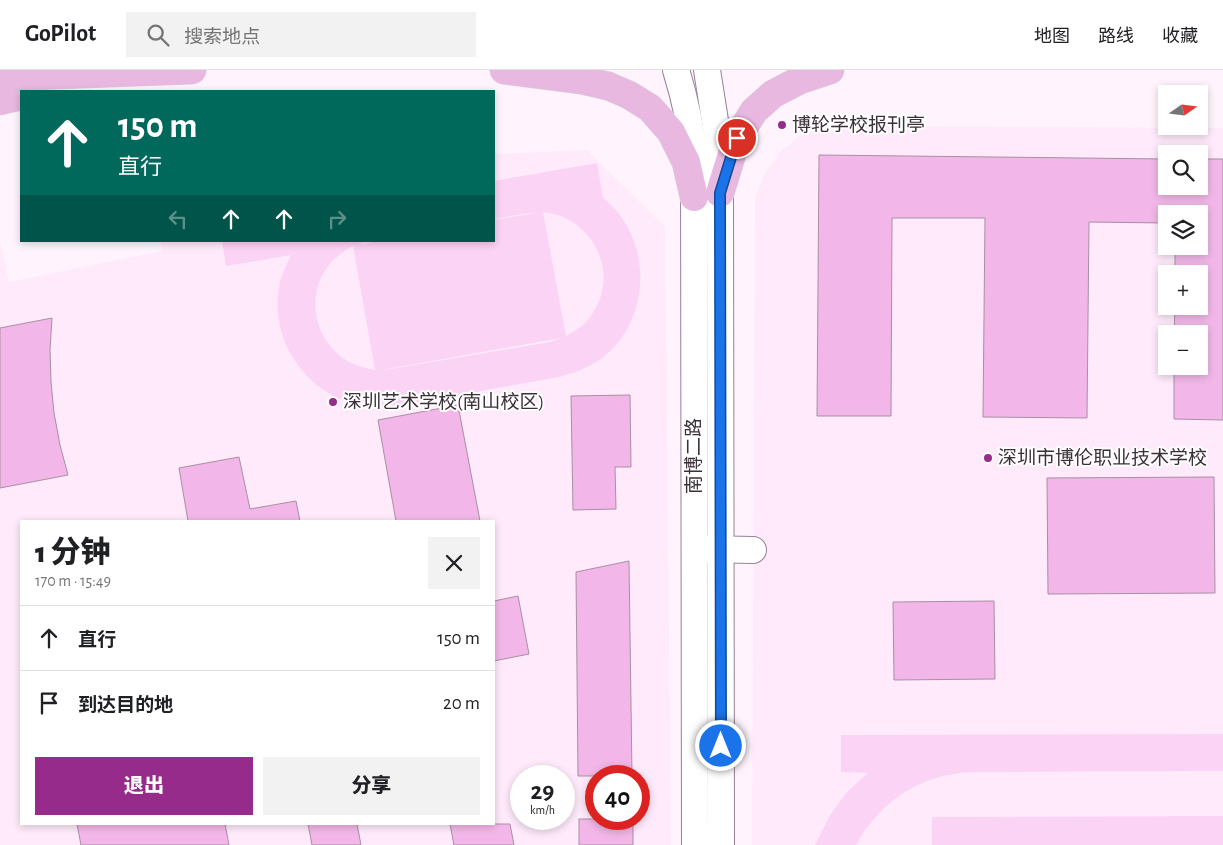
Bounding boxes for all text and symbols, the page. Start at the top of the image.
search box [126,12,476,57]
icon: search [144,21,172,49]
text: GoPilot [25,22,96,46]
text: 搜索地点 [184,28,260,47]
text: 地图 [1034,28,1070,46]
text: 路线 [1098,28,1134,46]
text: 收藏 [1162,28,1198,46]
north arrow [1158,85,1208,135]
map controls [1158,85,1208,375]
text: 150 m [118,109,198,144]
icon: ahead [35,110,100,175]
place label: 博轮学校报刊亭 [792,114,925,135]
pin [716,117,758,159]
marker: 博轮学校报刊亭 [776,119,788,131]
icon: arrive [723,124,751,152]
button: search [1158,145,1208,195]
text: 直行 [118,156,162,178]
icon: left [164,205,192,233]
icon: ahead [217,205,245,233]
icon: ahead [270,205,298,233]
icon: right [323,205,351,233]
button: layers [1158,205,1208,255]
button: + [1158,265,1208,315]
button: − [1158,325,1208,375]
place label: 深圳艺术学校(南山校区) [343,391,544,412]
marker: 深圳艺术学校(南山校区) [327,396,339,408]
street label: 南博二路 [683,418,704,494]
place label: 深圳市博伦职业技术学校 [998,447,1207,468]
marker: 深圳市博伦职业技术学校 [982,452,994,464]
button: close [428,537,480,589]
text: 1 分钟 [35,538,110,568]
text: 170 m · 15:49 [35,573,111,589]
icon: ahead [35,624,63,652]
text: 150 m [437,629,480,648]
text: 直行 [78,631,116,650]
icon: arrive [35,689,63,717]
text: 20 m [443,694,480,713]
text: 到达目的地 [78,696,173,715]
position arrow [694,719,746,771]
button: 退出 [35,757,253,815]
button: 分享 [263,757,480,815]
speed limit sign: 40 [585,765,650,830]
text: 29 [531,779,554,804]
text: km/h [530,804,555,816]

